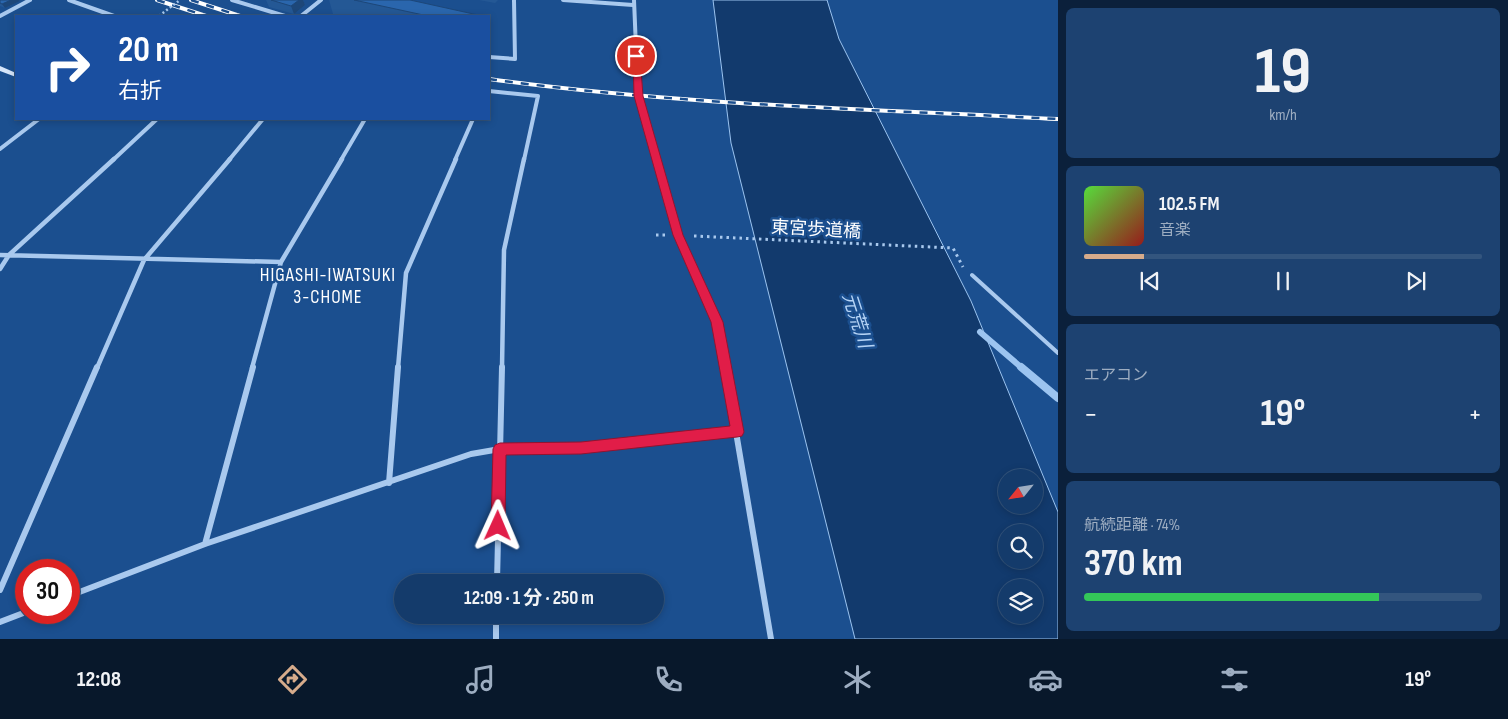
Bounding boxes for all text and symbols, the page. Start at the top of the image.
text: 20 m [118,29,179,72]
text: 19 [1255,34,1311,112]
icon: right [35,35,100,100]
pin [615,35,657,77]
icon: arrive [622,42,650,70]
text: 右折 [118,78,162,105]
text: km/h [1269,106,1297,125]
text: 102.5 FM [1159,193,1219,216]
street label: 東宮歩道橋 [770,217,861,242]
text: 音楽 [1159,221,1191,240]
district label: HIGASHI-IWATSUKI 3-CHOME [260,264,396,309]
icon: previous [1136,267,1164,295]
icon: pause [1269,267,1297,295]
icon: next [1402,267,1430,295]
water label: 元荒川 [837,290,877,353]
text: エアコン [1084,366,1148,385]
text: 19° [1261,391,1305,436]
text: − [1084,398,1098,431]
text: + [1468,398,1482,431]
north arrow [998,469,1042,514]
map controls [998,469,1043,624]
position arrow [471,499,523,551]
text: 航続距離 · 74% [1084,516,1180,535]
button: search [998,524,1043,569]
text: 370 km [1084,541,1183,586]
speed limit sign: 30 [15,559,80,624]
button: layers [998,579,1043,624]
text: 12:09 · 1 分 · 250 m [464,587,594,610]
icon: directions [275,662,310,697]
icon: music [463,662,498,697]
icon: phone [651,662,686,697]
icon: climate [840,662,875,697]
icon: car [1028,662,1063,697]
icon: filters [1217,662,1252,697]
text: 12:08 [77,666,121,693]
text: 19° [1405,666,1431,693]

